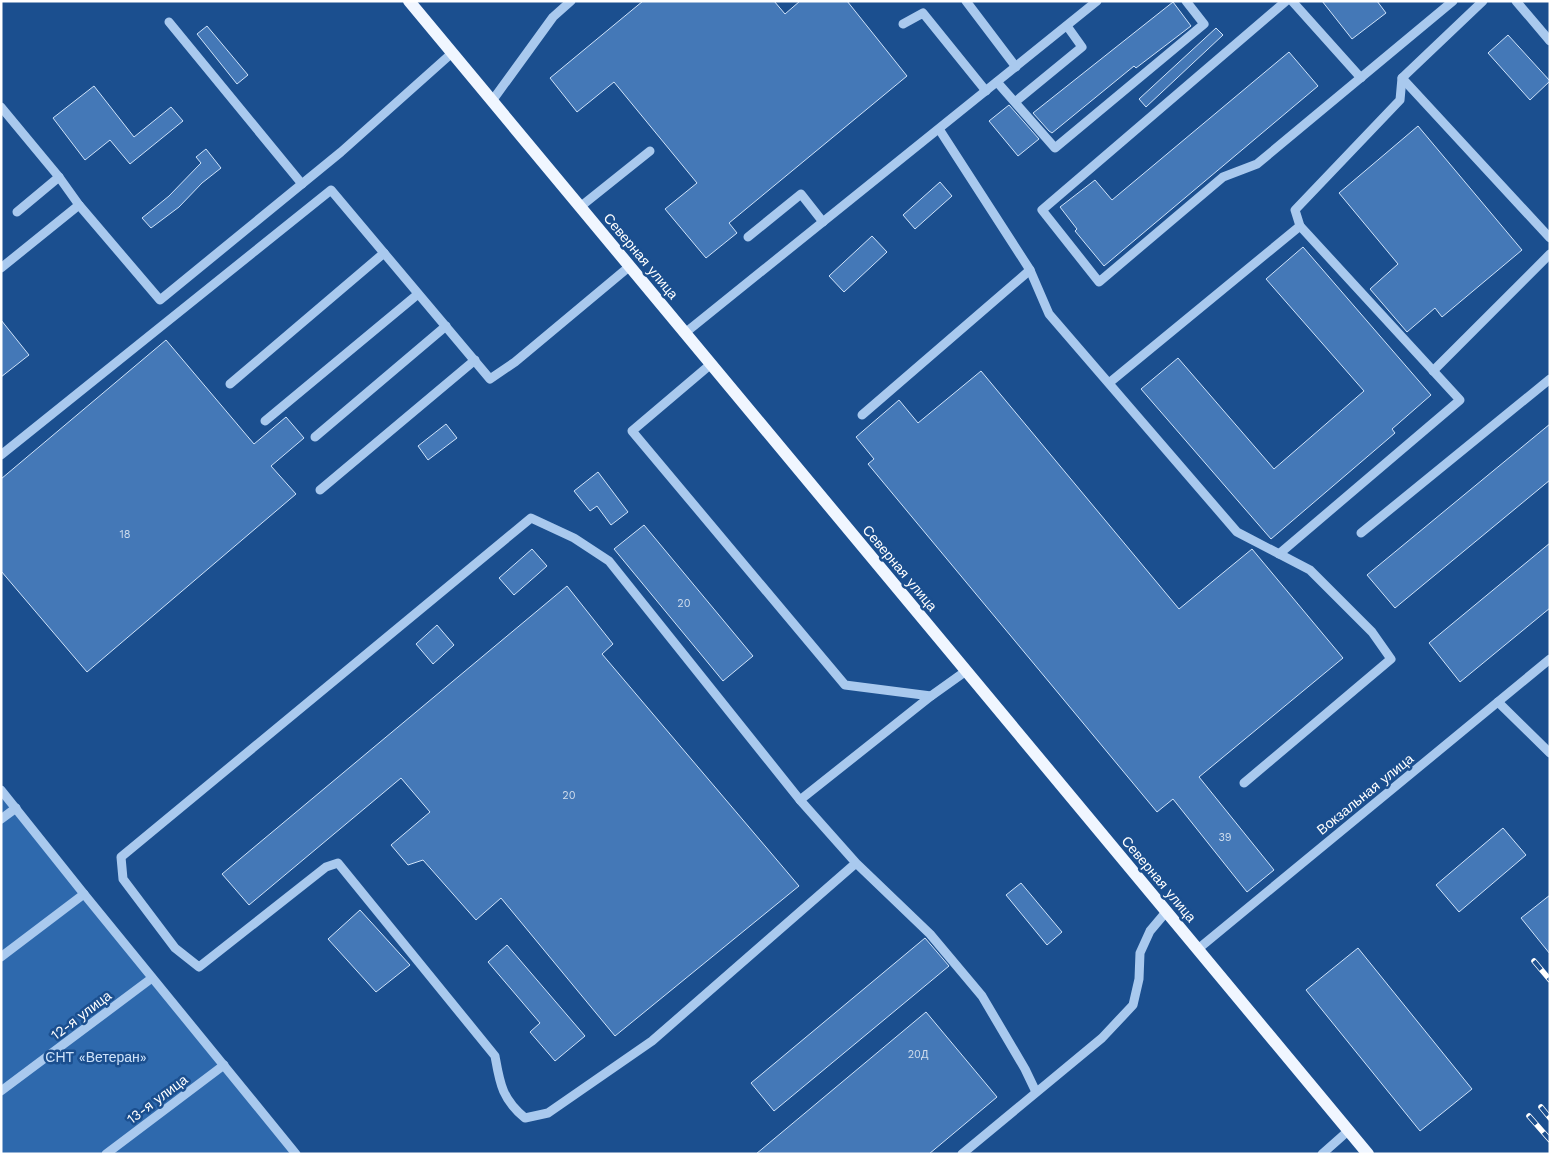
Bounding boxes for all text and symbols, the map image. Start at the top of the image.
street label: Северная улица [600,210,682,302]
street label: Северная улица [859,522,941,614]
house number: 18 [119,528,131,541]
house number: 20 [677,597,691,610]
street label: Вокзальная улица [1314,750,1417,838]
house number: 20 [562,789,576,802]
house number: 39 [1218,831,1232,844]
street label: Северная улица [1118,833,1200,925]
street label: 12-я улица [48,987,114,1043]
house number: 20Д [908,1048,929,1061]
park label: СНТ «Ветеран» [45,1049,147,1065]
street label: 13-я улица [124,1071,191,1127]

